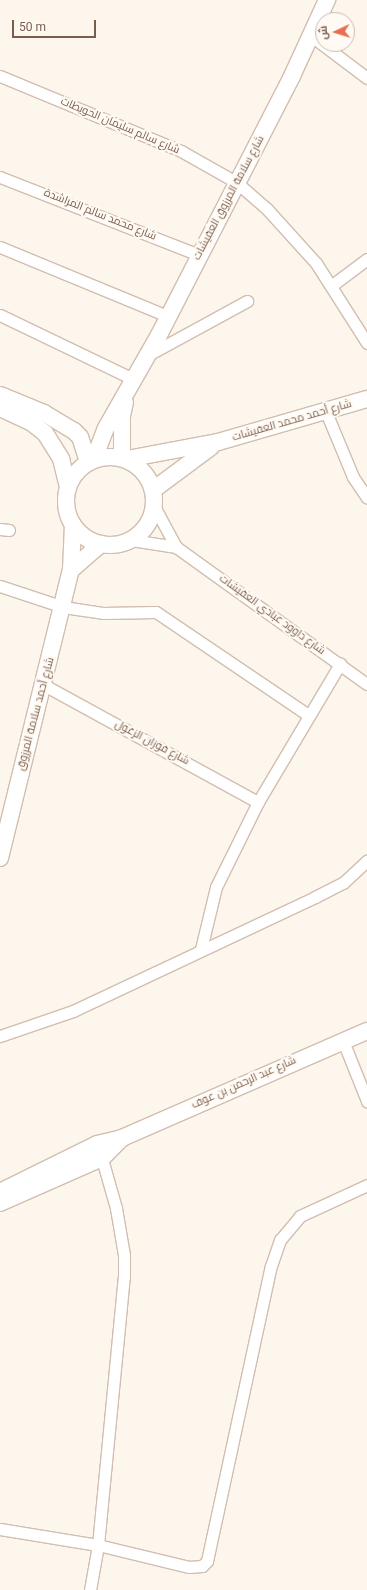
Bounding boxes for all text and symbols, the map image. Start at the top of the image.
scale bar [14,12,98,38]
north arrow [315,12,355,52]
text: 50 m [19,20,46,34]
text: ش [317,25,331,40]
street label: شارع سالم سليمان الحويطات [59,95,181,157]
street label: شارع سلامة المرزوق العفيشات [191,133,267,263]
street label: شارع محمد سالم المراشدة [42,186,158,244]
street label: شارع أحمد محمد العفيشات [231,398,353,444]
street label: شارع داوود عبادي العفيشات [216,572,328,658]
street label: شارع أحمد سلامة المرزوق [15,656,57,772]
street label: شارع فوزان الزغول [112,718,192,768]
street label: شارع عبد الرحمن بن عوف [190,1054,298,1112]

